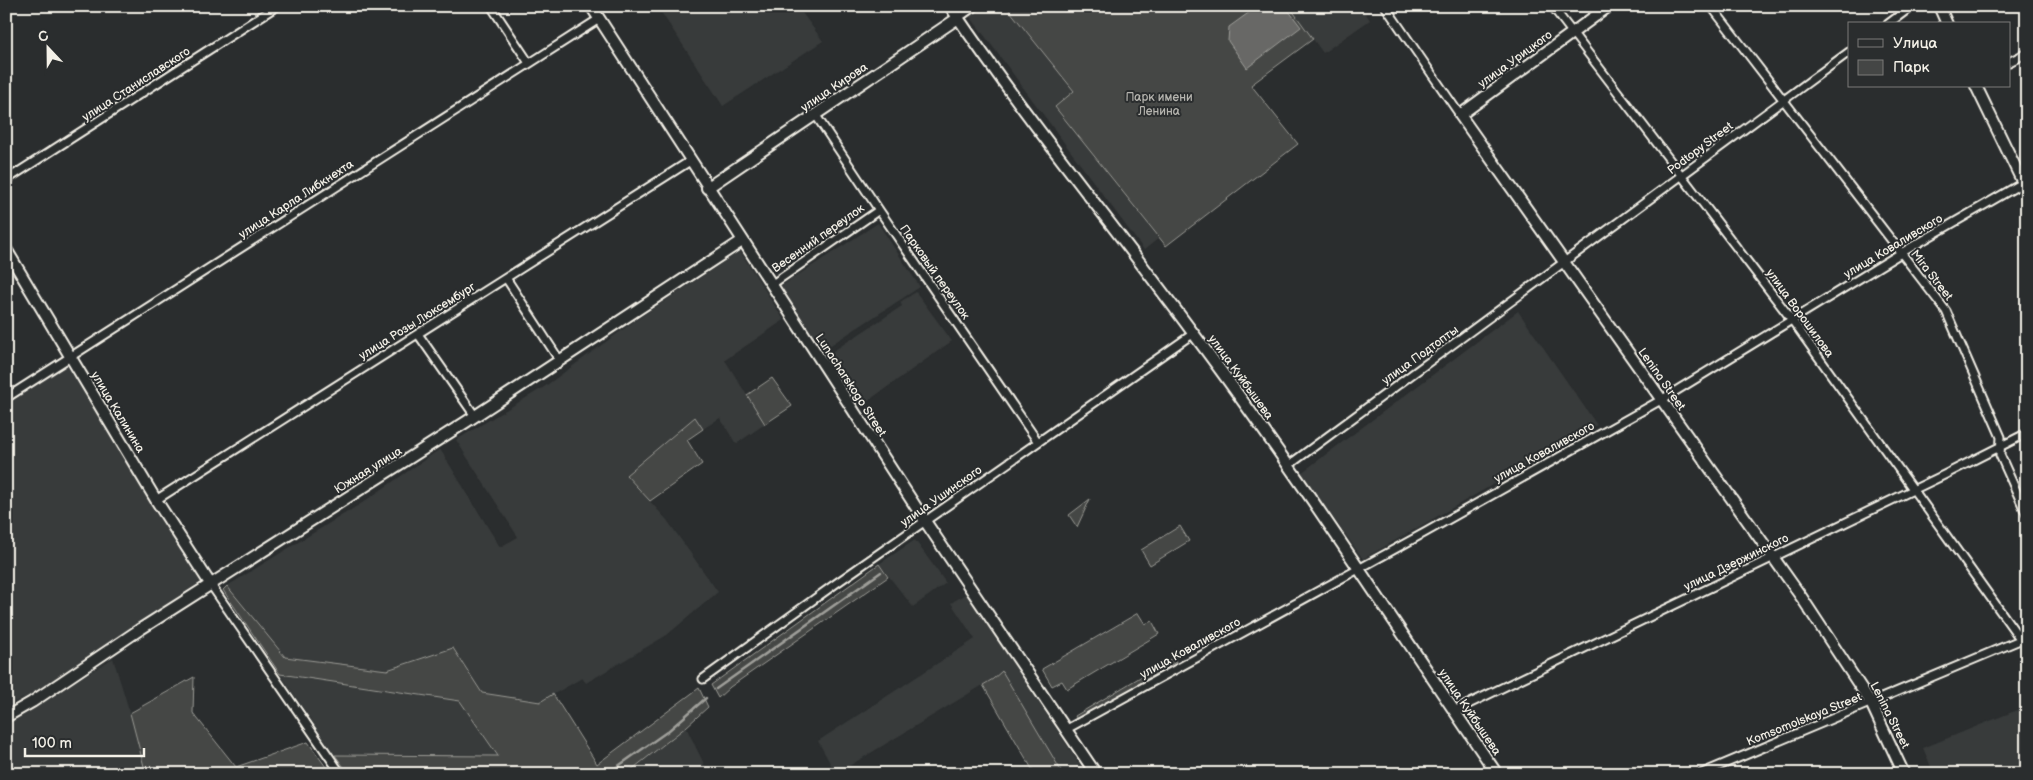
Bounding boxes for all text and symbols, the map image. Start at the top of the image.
north arrow [22,22,72,72]
legend [1848,22,2010,88]
text: С [36,27,51,46]
street label: улица Урицкого [1475,27,1555,91]
text: Улица [1893,34,1938,53]
street label: улица Станиславского [80,44,193,125]
text: Парк [1893,58,1930,77]
street label: улица Кирова [798,60,871,115]
park label: Парк имени Ленина [1125,90,1193,119]
street label: Podtopy Street [1665,119,1736,178]
street label: улица Карла Либкнехта [236,157,356,242]
street label: Весенний переулок [769,201,868,276]
street label: улица Коваливского [1841,211,1945,282]
street label: Парковый переулок [896,222,973,323]
street label: Mira Street [1907,247,1956,304]
street label: улица Ворошилова [1762,266,1837,360]
street label: улица Розы Люксембург [356,279,479,363]
street label: улица Подтопты [1379,322,1462,388]
street label: Lunacharskogo Street [812,331,890,440]
street label: улица Куйбышева [1205,332,1276,423]
street label: Lenina Street [1635,345,1689,414]
street label: улица Калинина [87,369,148,456]
street label: улица Коваливского [1491,419,1597,486]
street label: Южная улица [332,444,405,497]
street label: улица Ушинского [898,463,985,530]
street label: улица Дзержинского [1681,531,1791,594]
street label: улица Коваливского [1137,615,1243,682]
street label: улица Куйбышева [1435,666,1504,758]
street label: Lenina Street [1866,679,1913,751]
street label: Komsomolskaya Street [1744,689,1864,749]
scale bar [25,725,144,757]
text: 100 m [32,734,72,753]

